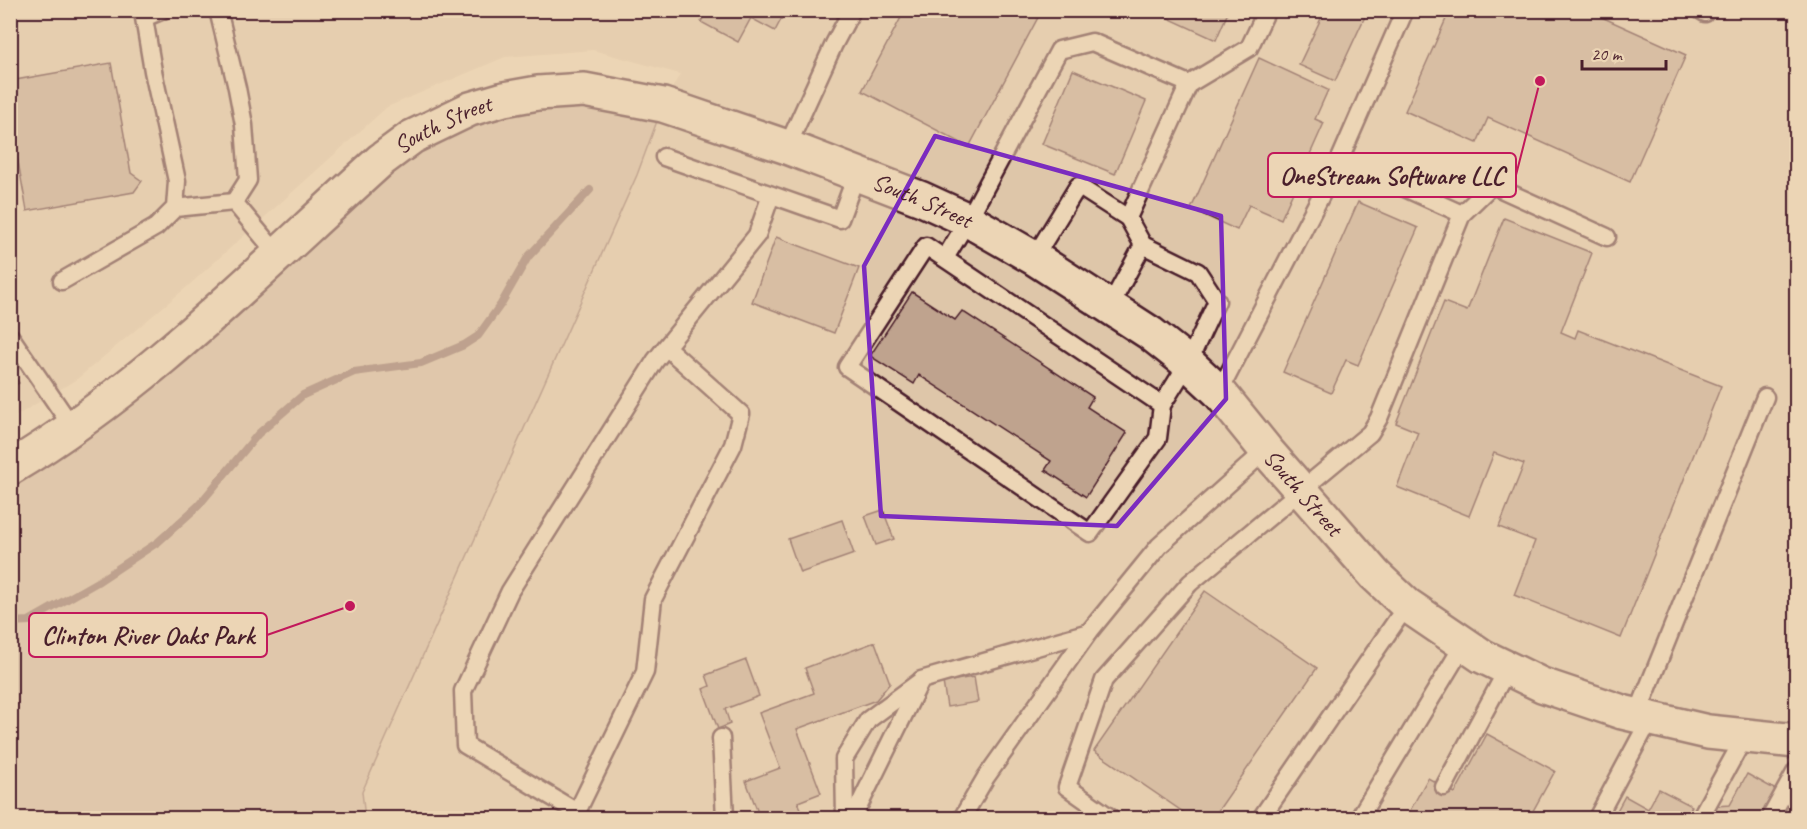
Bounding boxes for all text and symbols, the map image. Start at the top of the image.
scale bar [1582,33,1666,71]
text: 20 m [1591,43,1624,65]
street label: South Street [388,88,497,161]
callout: OneStream Software LLC [1268,153,1516,197]
text: OneStream Software LLC [1280,159,1508,192]
street label: South Street [868,166,979,236]
street label: South Street [1257,443,1350,544]
callout: Clinton River Oaks Park [29,613,267,657]
text: Clinton River Oaks Park [42,619,257,652]

